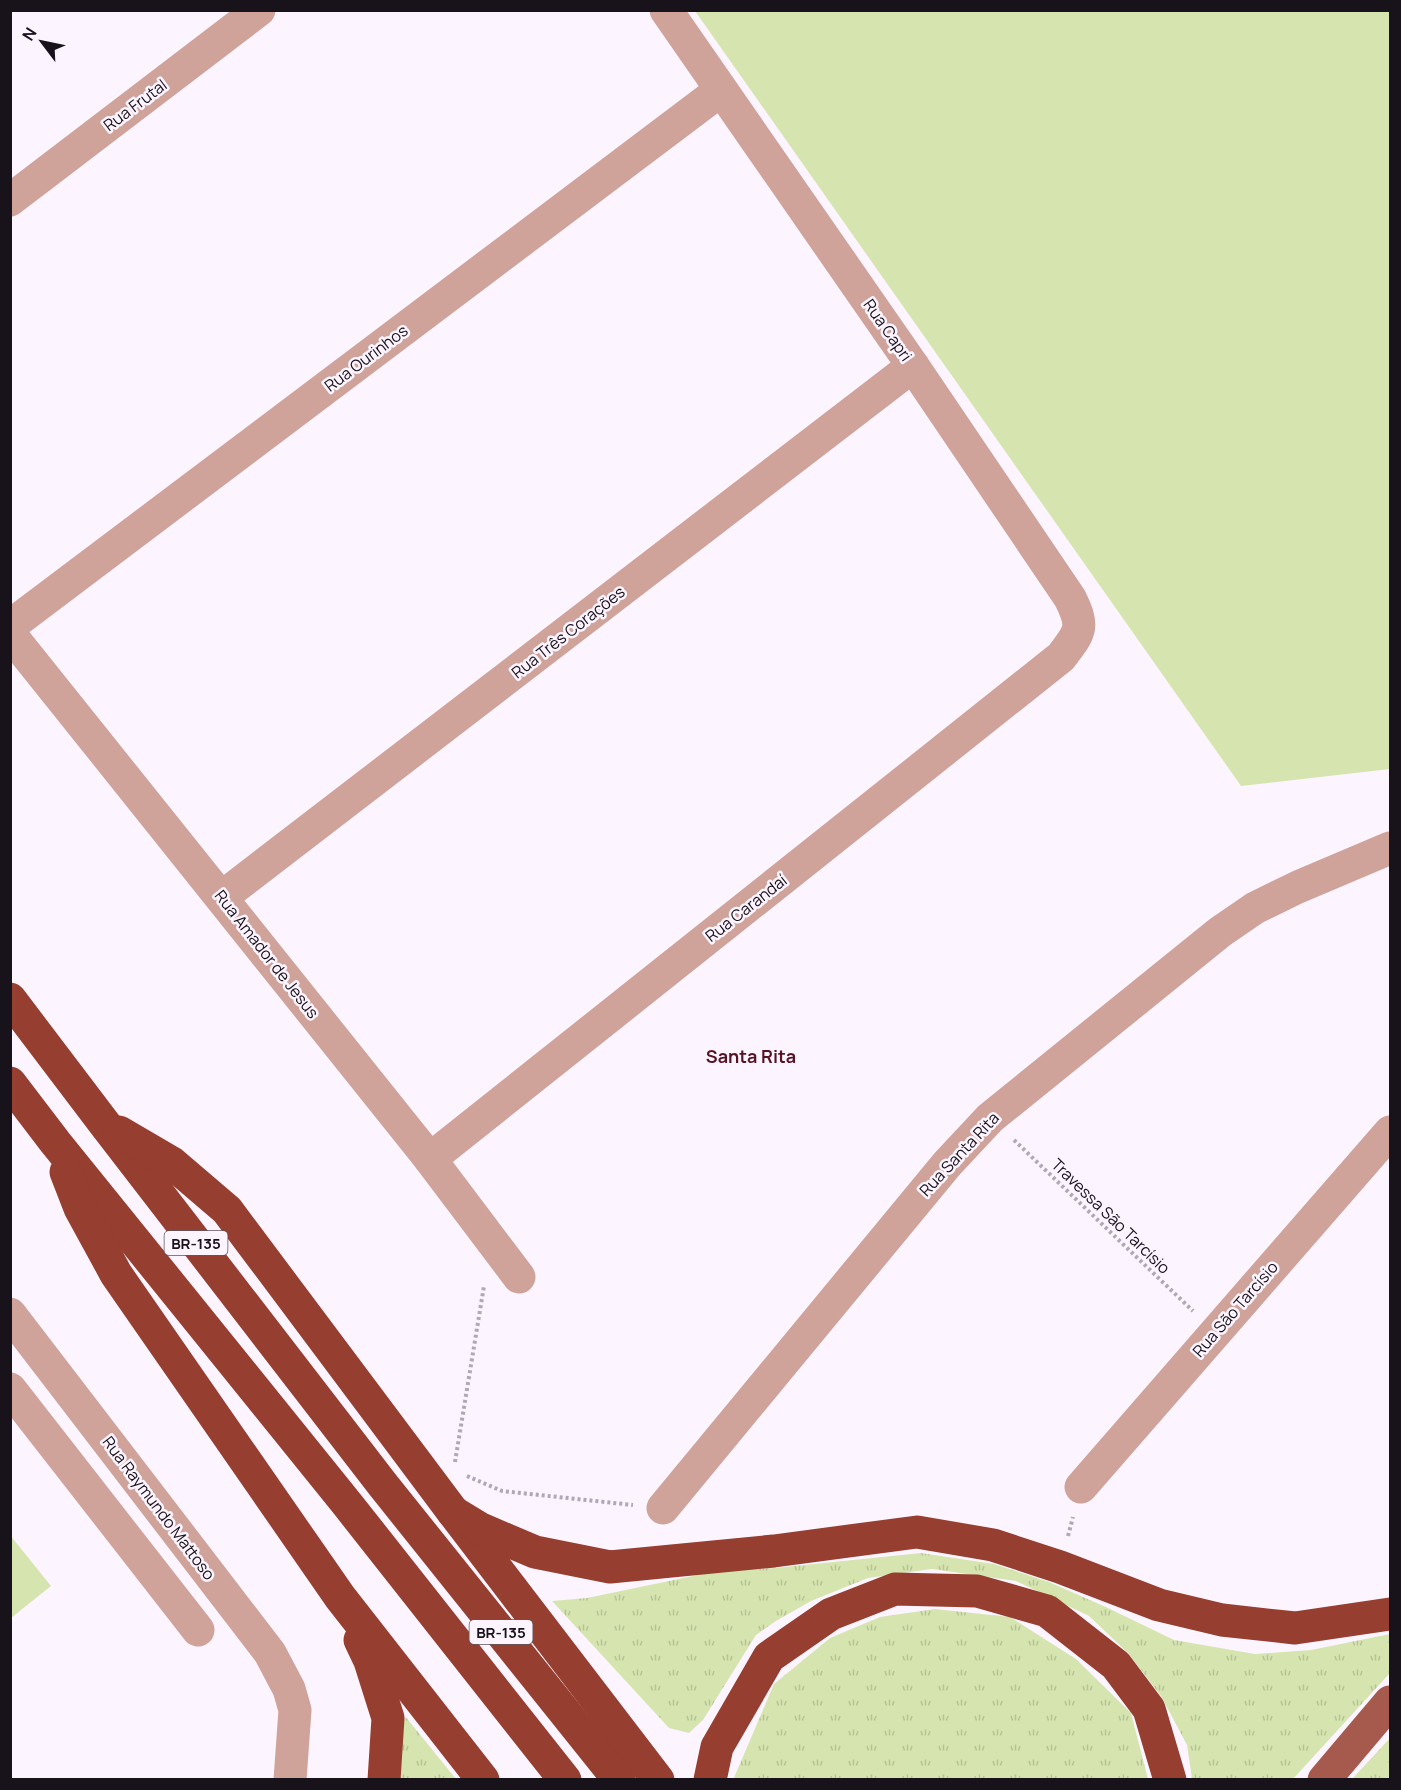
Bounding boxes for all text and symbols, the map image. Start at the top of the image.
north arrow [12,12,72,72]
text: N [17,23,42,45]
street label: Rua Frutal [99,74,171,136]
street label: Rua Capri [859,295,917,365]
street label: Rua Ourinhos [320,319,412,397]
street label: Rua Três Corações [507,581,629,683]
street label: Rua Carandaí [701,869,792,947]
street label: Rua Amador de Jesus [210,885,324,1023]
district label: Santa Rita [706,1044,796,1068]
street label: Rua Santa Rita [914,1107,1004,1201]
street label: Travessa São Tarcísio [1047,1154,1175,1278]
road number: BR-135 [164,1231,228,1255]
street label: Rua São Tarcísio [1187,1257,1283,1361]
street label: Rua Raymundo Mattoso [98,1432,220,1584]
road number: BR-135 [470,1620,532,1644]

